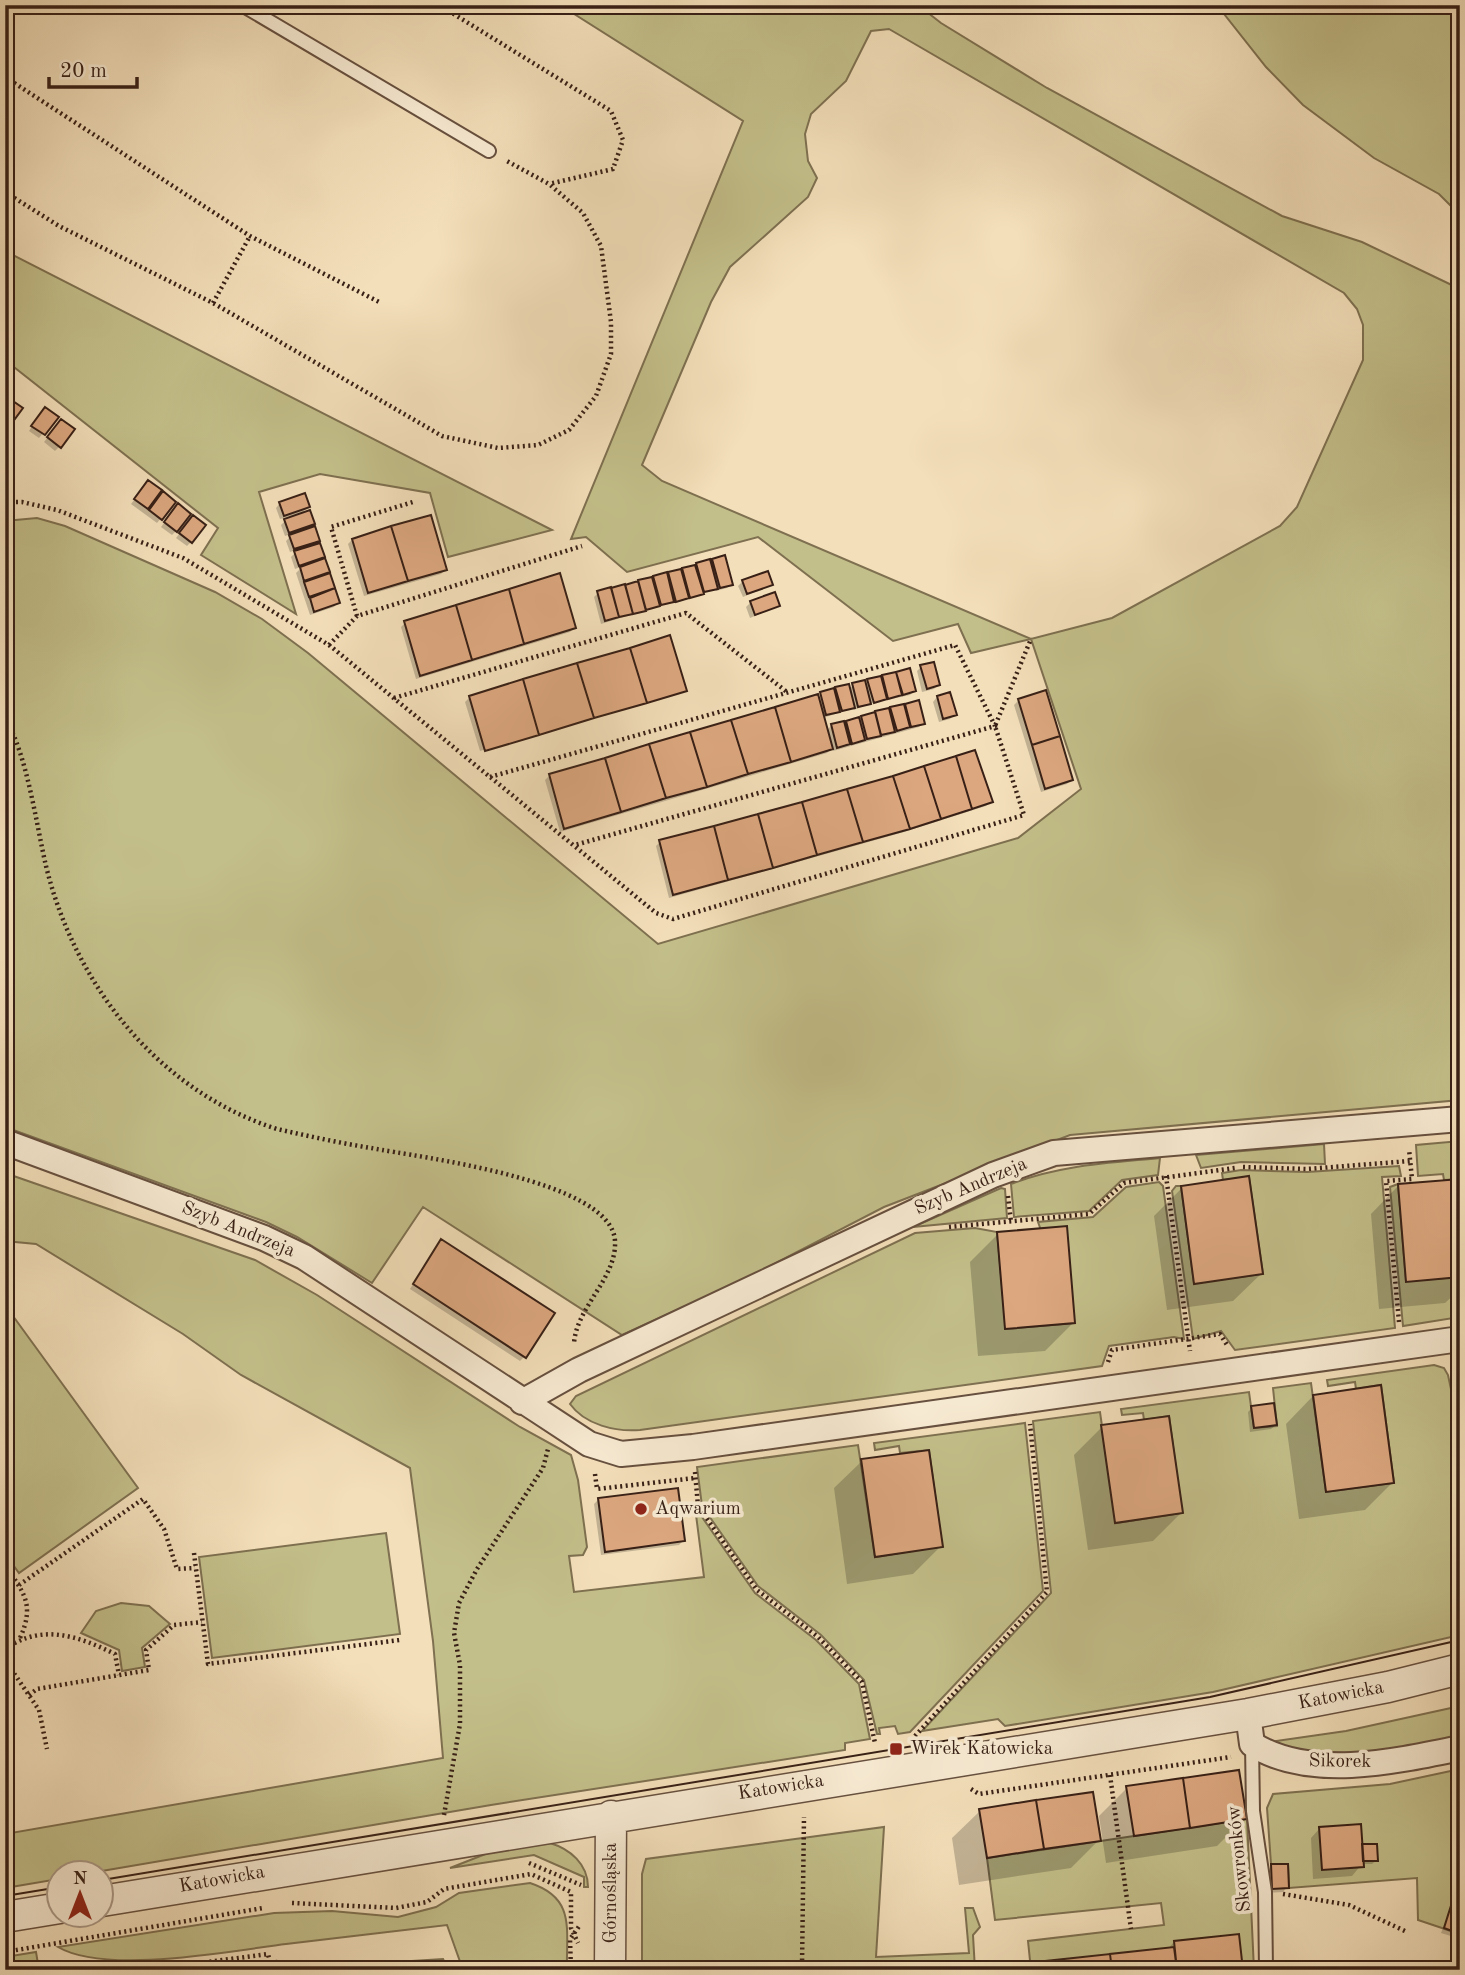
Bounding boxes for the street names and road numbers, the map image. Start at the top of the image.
street label: Szyb Andrzeja [912,1155,1031,1219]
street label: Szyb Andrzeja [179,1199,298,1262]
street label: Katowicka [1297,1678,1386,1714]
street label: Sikorek [1309,1752,1372,1772]
street label: Katowicka [737,1772,826,1804]
street label: Skowronków [1225,1805,1255,1913]
street label: Górnośląska [602,1842,621,1943]
street label: Katowicka [178,1863,267,1897]

